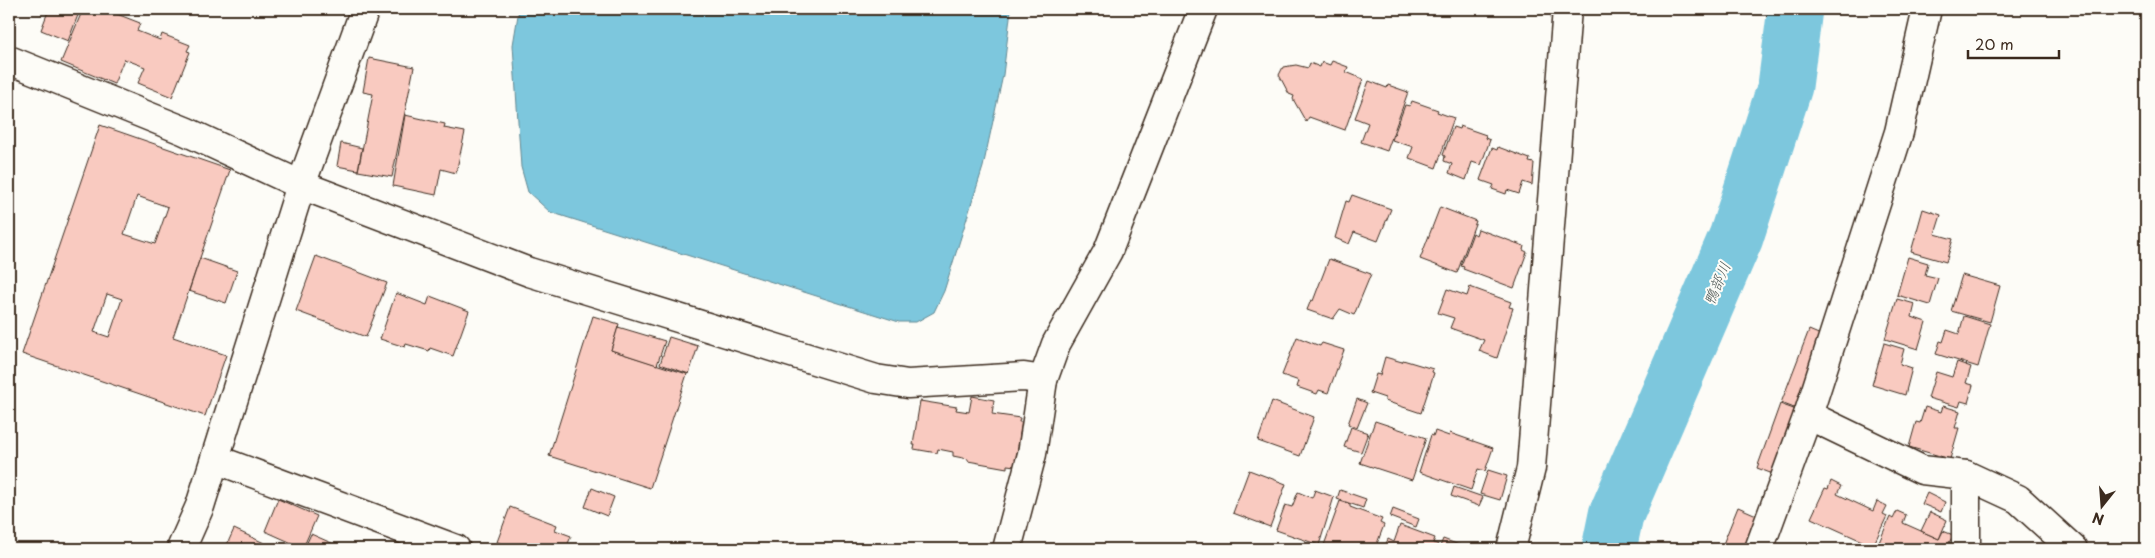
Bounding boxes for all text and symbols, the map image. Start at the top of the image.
scale bar [1968,28,2059,60]
text: 20 m [1975,32,2014,55]
water label: 鴨部川 [1697,258,1735,308]
north arrow [2078,480,2128,530]
text: N [2090,507,2106,531]

